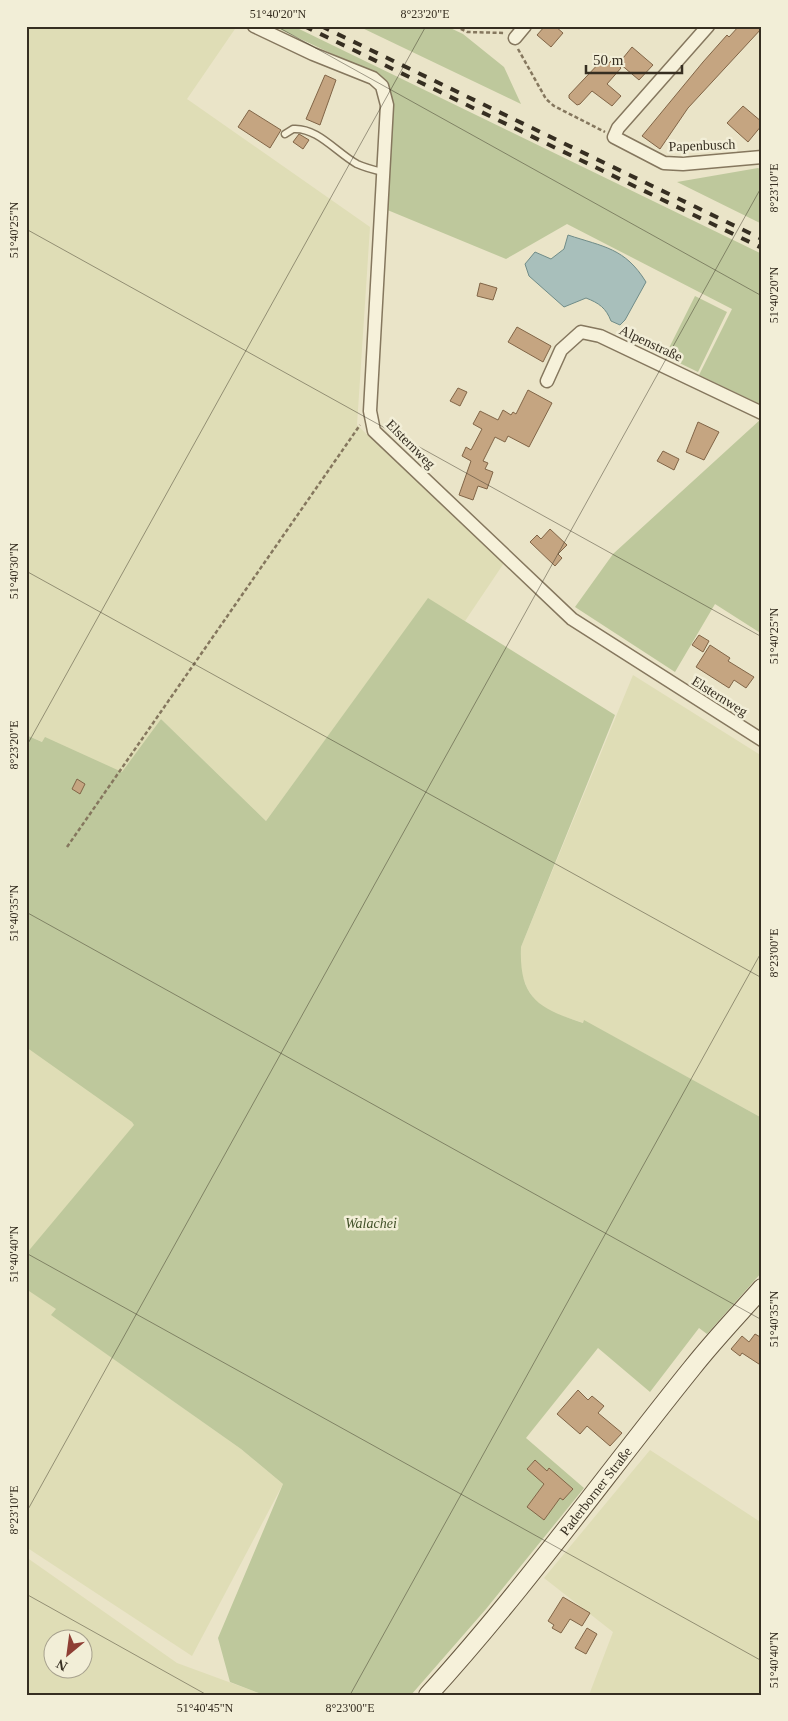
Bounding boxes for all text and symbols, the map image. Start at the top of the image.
text: 51°40'20"N [250,7,307,21]
text: 8°23'20"E [400,7,450,21]
scale bar [586,42,682,74]
text: 50 m [593,52,624,68]
street label: Papenbusch [668,137,736,154]
text: 8°23'10"E [767,163,781,213]
text: 51°40'25"N [7,201,21,258]
text: 51°40'20"N [767,266,781,323]
street label: Alpenstraße [617,322,685,365]
street label: Elsternweg [383,417,438,472]
text: 51°40'30"N [7,542,21,599]
text: 51°40'25"N [767,607,781,664]
street label: Elsternweg [689,673,750,719]
text: 8°23'20"E [7,720,21,770]
text: 51°40'35"N [7,884,21,941]
text: 8°23'00"E [767,928,781,978]
park label: Walachei [345,1216,397,1231]
text: 51°40'40"N [7,1225,21,1282]
text: 51°40'35"N [767,1290,781,1347]
street label: Paderborner Straße [557,1444,635,1539]
text: 8°23'10"E [7,1485,21,1535]
north arrow [42,1628,92,1678]
text: 51°40'40"N [767,1631,781,1688]
text: N [54,1656,70,1674]
text: 51°40'45"N [177,1701,234,1715]
text: 8°23'00"E [325,1701,375,1715]

